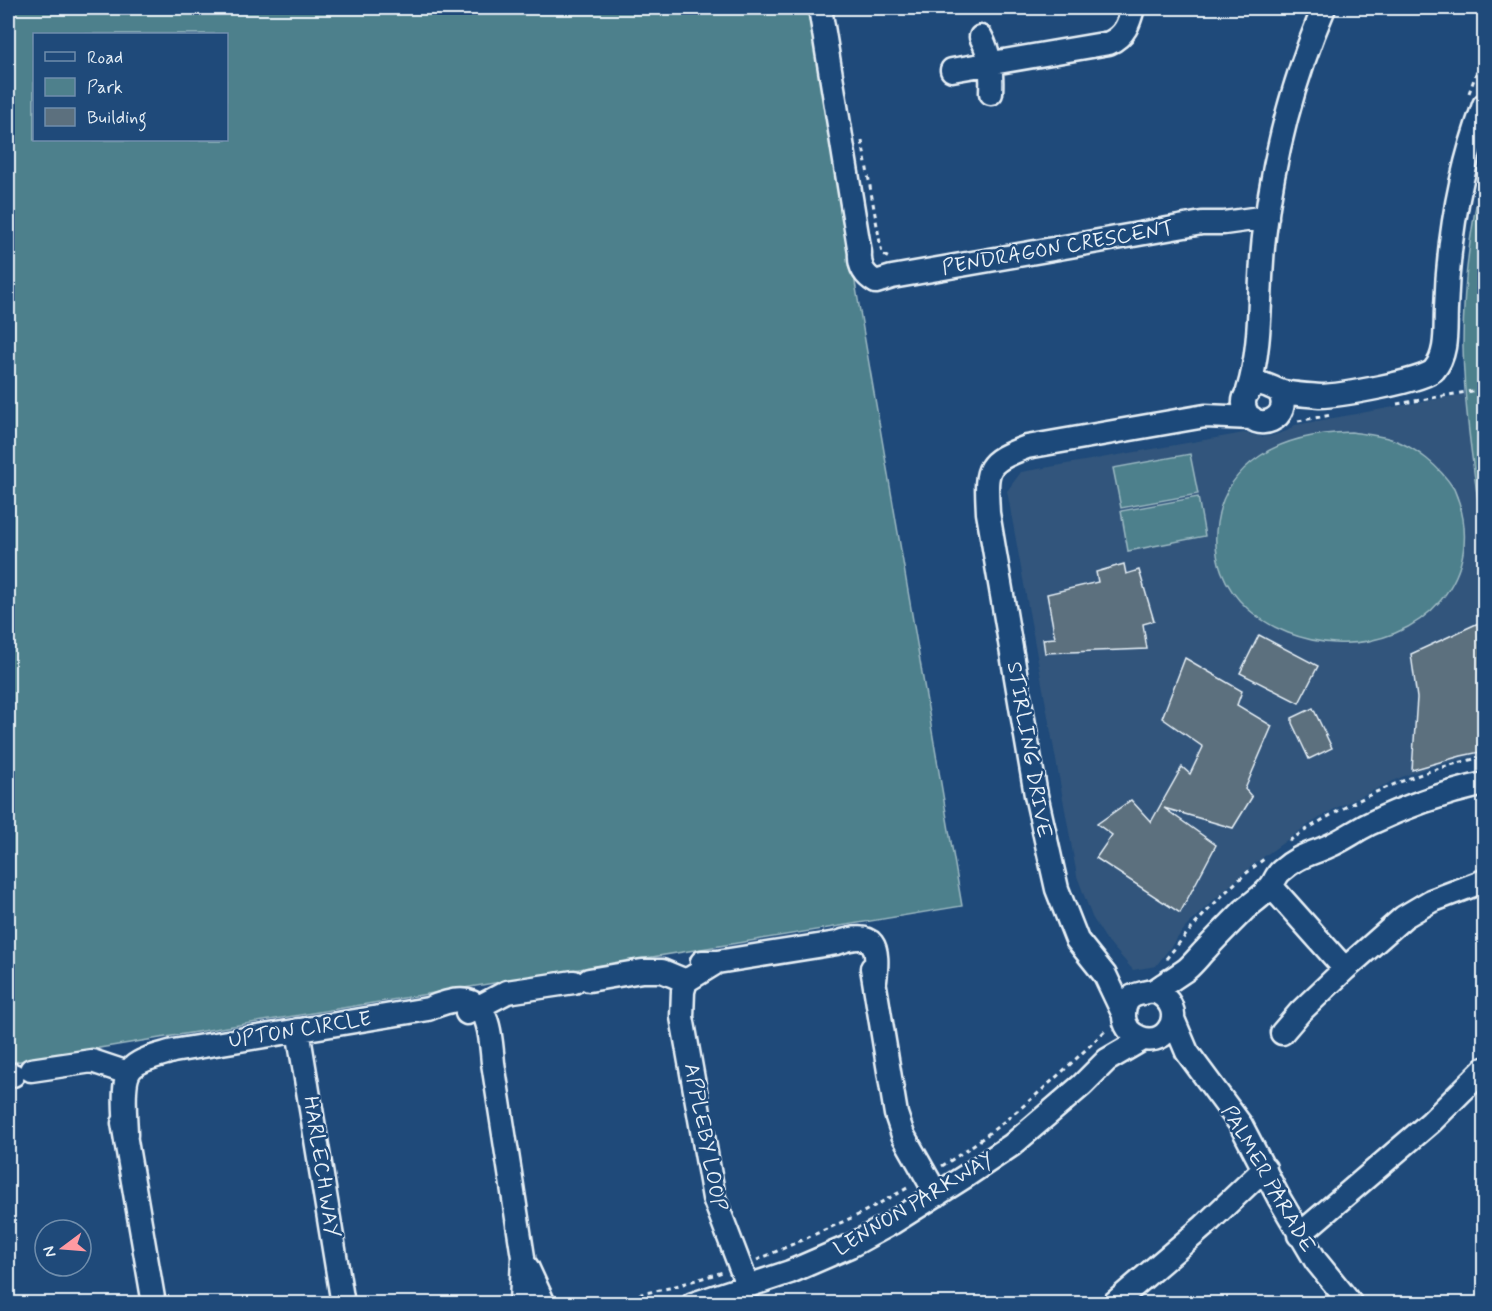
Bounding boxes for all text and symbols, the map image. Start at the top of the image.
legend [33,33,228,141]
text: Road [87,46,123,70]
text: Park [87,76,123,100]
text: Building [87,106,147,132]
street label: PENDRAGON CRESCENT [940,214,1176,282]
street label: STIRLING DRIVE [1000,660,1058,841]
street label: UPTON CIRCLE [227,1005,373,1055]
street label: APPLEBY LOOP [677,1061,733,1214]
street label: HARLECH WAY [296,1094,346,1240]
street label: PALMER PARADE [1214,1100,1322,1258]
street label: LENNON PARKWAY [829,1145,999,1263]
north arrow [33,1218,93,1278]
text: N [38,1244,62,1260]

